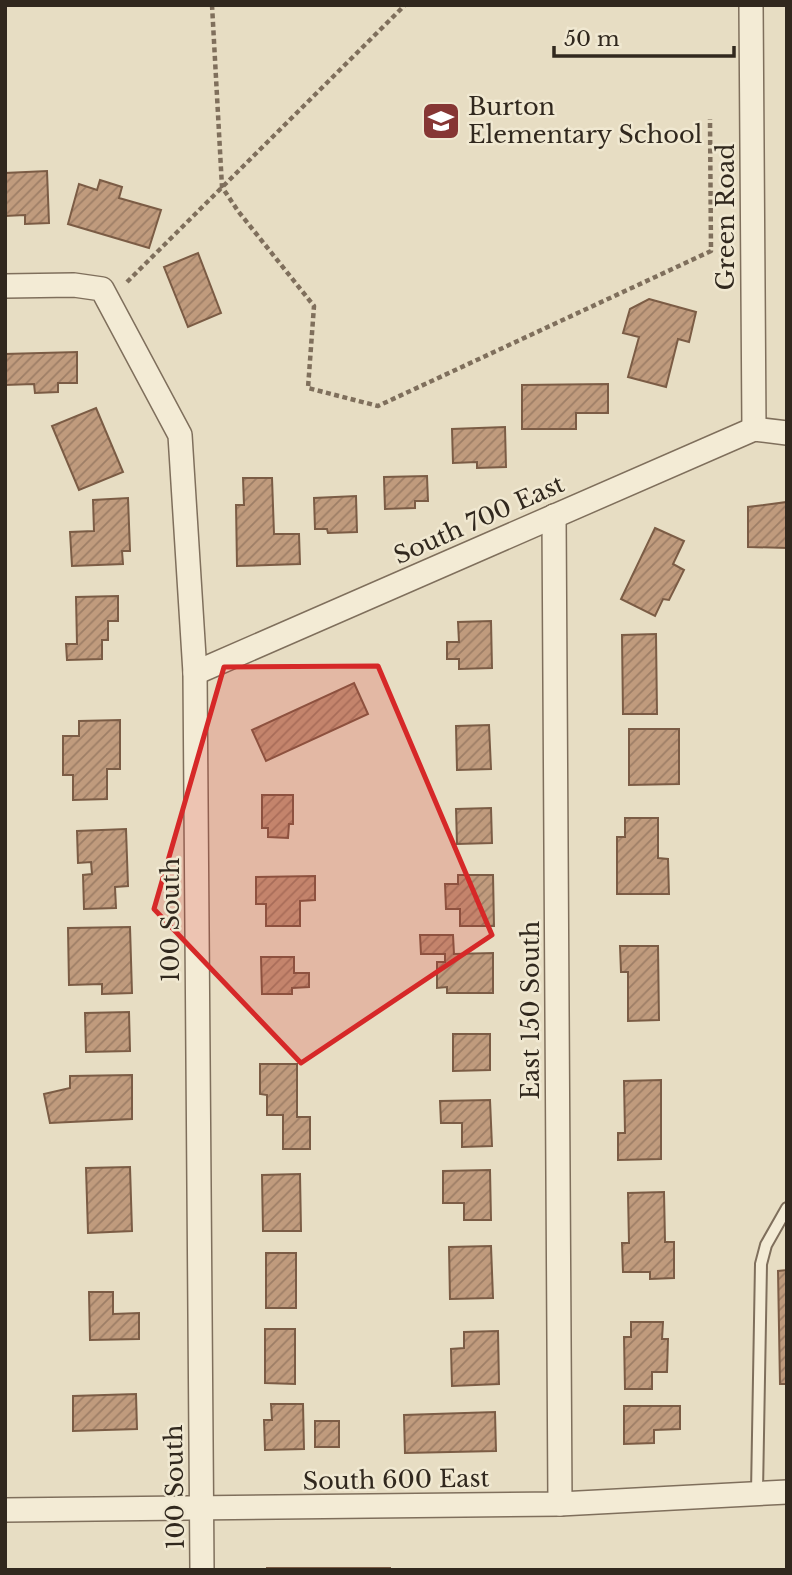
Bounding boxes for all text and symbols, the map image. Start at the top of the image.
scale bar [554,14,734,58]
text: 50 m [564,26,620,52]
place label: Burton Elementary School [468,92,703,149]
school or university icon: Burton Elementary School [420,100,462,142]
street label: Green Road [711,144,740,290]
street label: South 700 East [389,469,569,570]
street label: 100 South [156,858,185,982]
street label: East 150 South [516,921,545,1099]
street label: 100 South [159,1424,190,1550]
street label: South 600 East [302,1463,490,1496]

